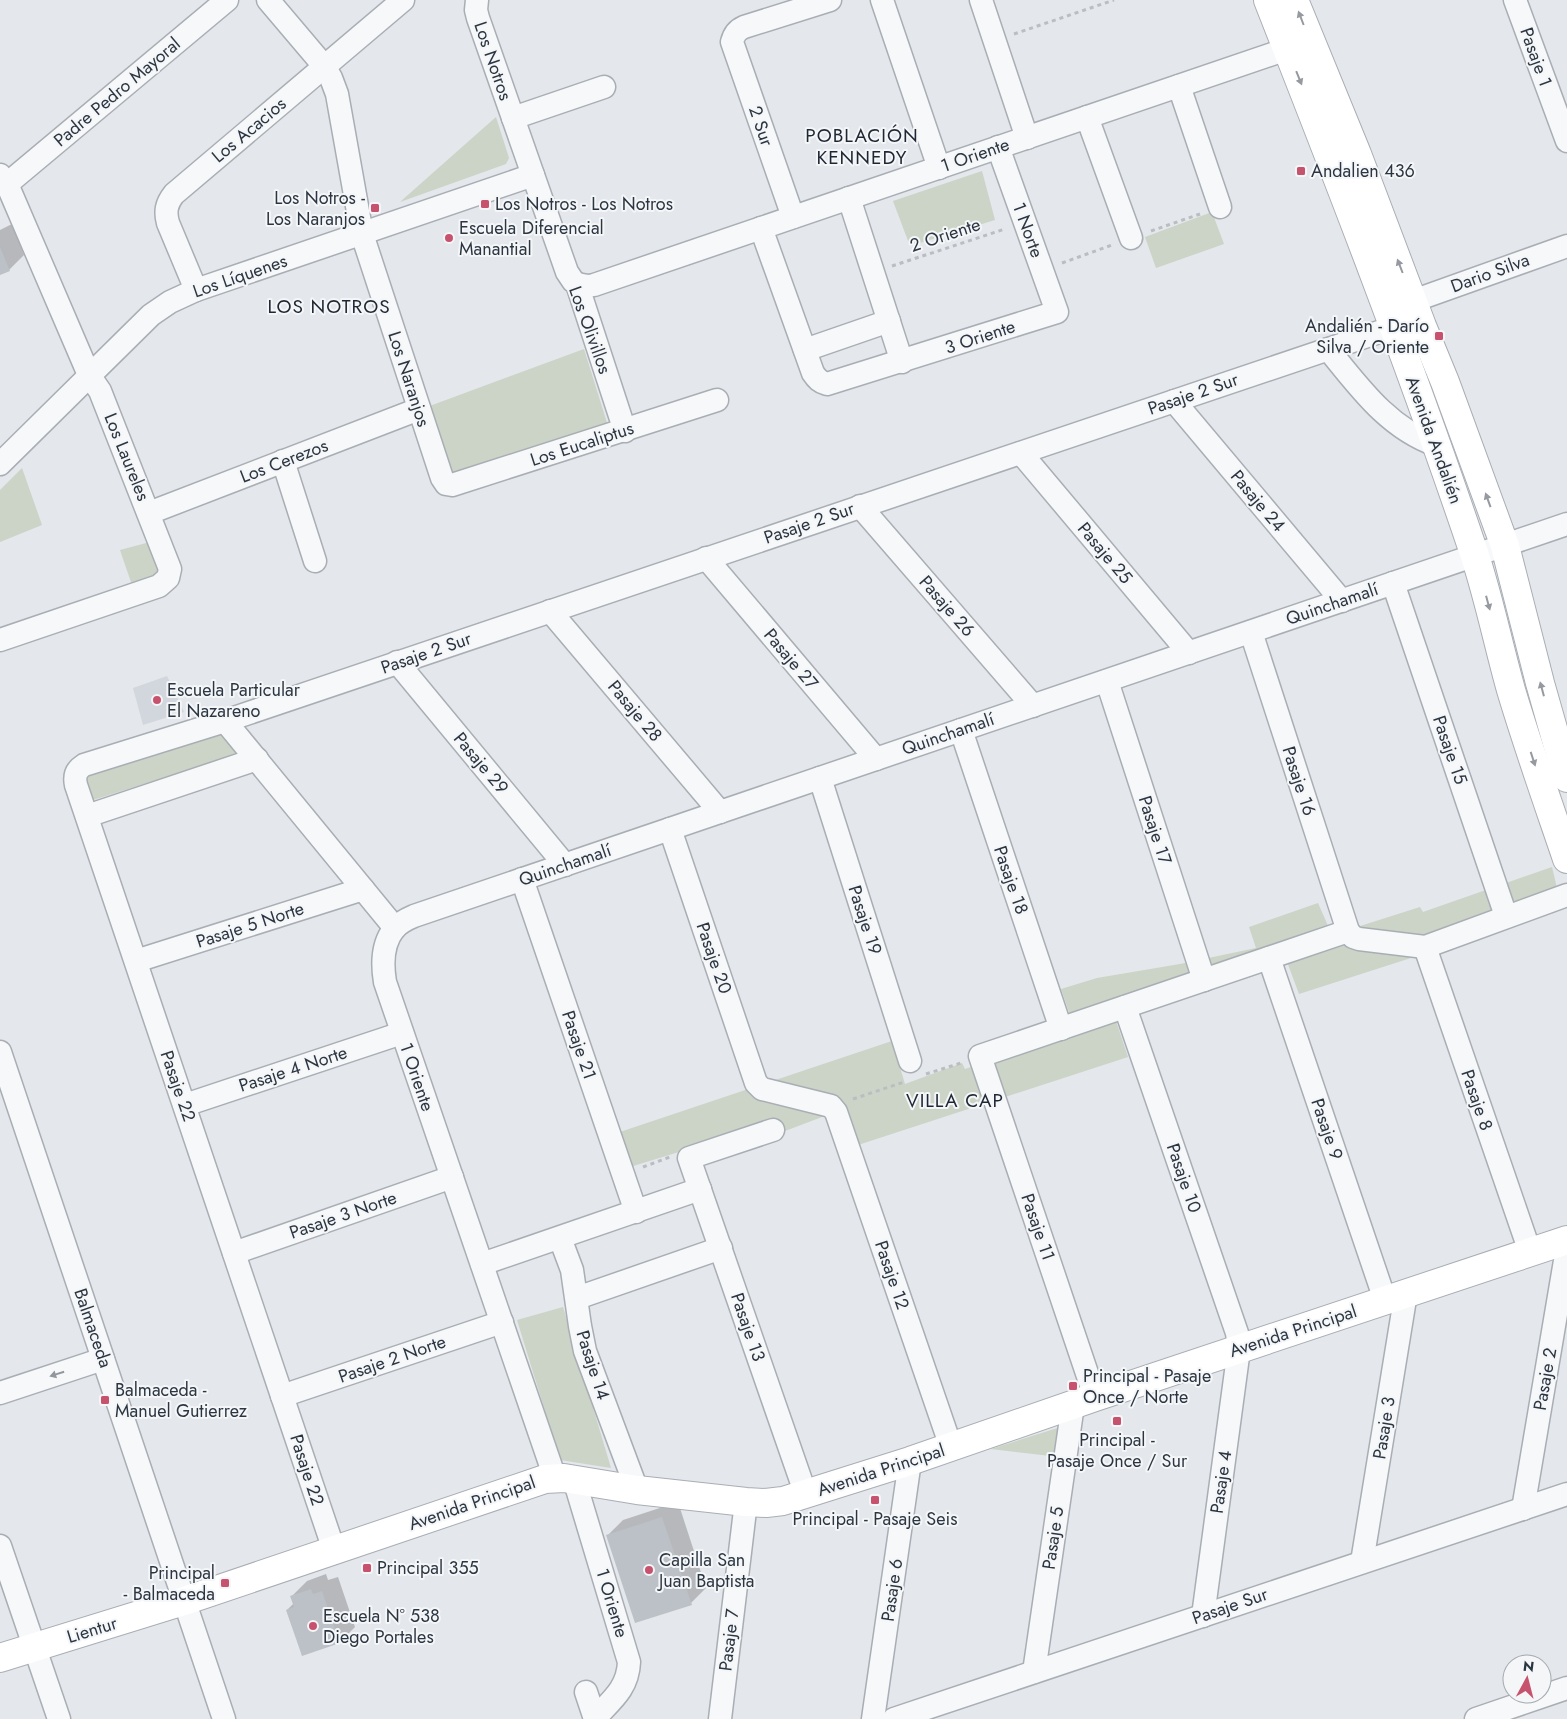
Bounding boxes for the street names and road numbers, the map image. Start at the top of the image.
street label: Los Notros [467,18,519,104]
street label: Pasaje 1 [1513,24,1559,90]
street label: Padre Pedro Mayoral [48,31,186,153]
street label: Los Acacios [206,91,292,169]
street label: 2 Sur [742,102,780,150]
street label: 1 Oriente [937,131,1013,179]
street label: 1 Norte [1006,199,1050,261]
street label: 2 Oriente [906,211,984,259]
street label: Dario Silva [1447,247,1533,299]
street label: Los Líquenes [189,248,291,304]
street label: Los Olivillos [562,283,618,377]
street label: 3 Oriente [941,313,1019,361]
street label: Los Naranjos [381,328,437,430]
street label: Pasaje 2 Sur [1144,366,1243,422]
street label: Avenida Andalién [1399,373,1469,507]
street label: Los Laureles [98,409,156,505]
street label: Los Eucaliptus [527,415,637,473]
street label: Los Cerezos [236,432,332,490]
street label: Pasaje 24 [1224,464,1292,538]
street label: Pasaje 2 Sur [760,495,859,551]
street label: Pasaje 25 [1071,517,1139,589]
street label: Pasaje 26 [913,570,981,642]
street label: Quinchamalí [1282,576,1383,632]
street label: Pasaje 27 [758,623,825,696]
street label: Pasaje 2 Sur [377,625,476,681]
street label: Pasaje 28 [602,675,668,747]
street label: Quinchamalí [898,706,999,762]
street label: Pasaje 15 [1426,712,1474,788]
street label: Pasaje 29 [447,726,515,800]
street label: Pasaje 16 [1276,743,1322,819]
street label: Pasaje 17 [1132,792,1178,868]
street label: Quinchamalí [515,837,616,893]
street label: Pasaje 18 [987,842,1035,918]
street label: Pasaje 19 [842,882,888,958]
street label: Pasaje 5 Norte [193,895,307,955]
street label: Pasaje 20 [690,919,738,997]
street label: Pasaje 21 [555,1007,603,1083]
street label: Pasaje 4 Norte [235,1039,351,1099]
street label: 1 Oriente [393,1039,441,1115]
street label: Pasaje 22 [154,1047,202,1125]
street label: Pasaje 8 [1454,1066,1500,1134]
street label: Pasaje 9 [1304,1095,1350,1163]
street label: Pasaje 10 [1160,1140,1208,1216]
street label: Pasaje 3 Norte [286,1185,400,1245]
street label: Pasaje 11 [1014,1190,1062,1264]
street label: Pasaje 12 [868,1237,916,1313]
street label: Balmaceda [67,1285,119,1371]
street label: Pasaje 13 [724,1289,772,1365]
street label: Avenida Principal [1226,1298,1360,1364]
street label: Pasaje 14 [570,1327,616,1403]
street label: Pasaje 2 Norte [335,1328,449,1390]
street label: Pasaje 2 [1527,1346,1563,1412]
street label: Pasaje 3 [1366,1395,1402,1461]
street label: Pasaje 22 [283,1431,331,1509]
street label: Avenida Principal [814,1437,948,1503]
street label: Pasaje 4 [1204,1449,1238,1515]
street label: Avenida Principal [405,1469,539,1537]
street label: Pasaje 5 [1036,1505,1070,1571]
street label: Pasaje 6 [875,1557,909,1623]
street label: 1 Oriente [589,1565,635,1641]
street label: Pasaje Sur [1189,1581,1272,1631]
street label: Pasaje 7 [712,1607,746,1673]
street label: Lientur [64,1610,121,1650]

